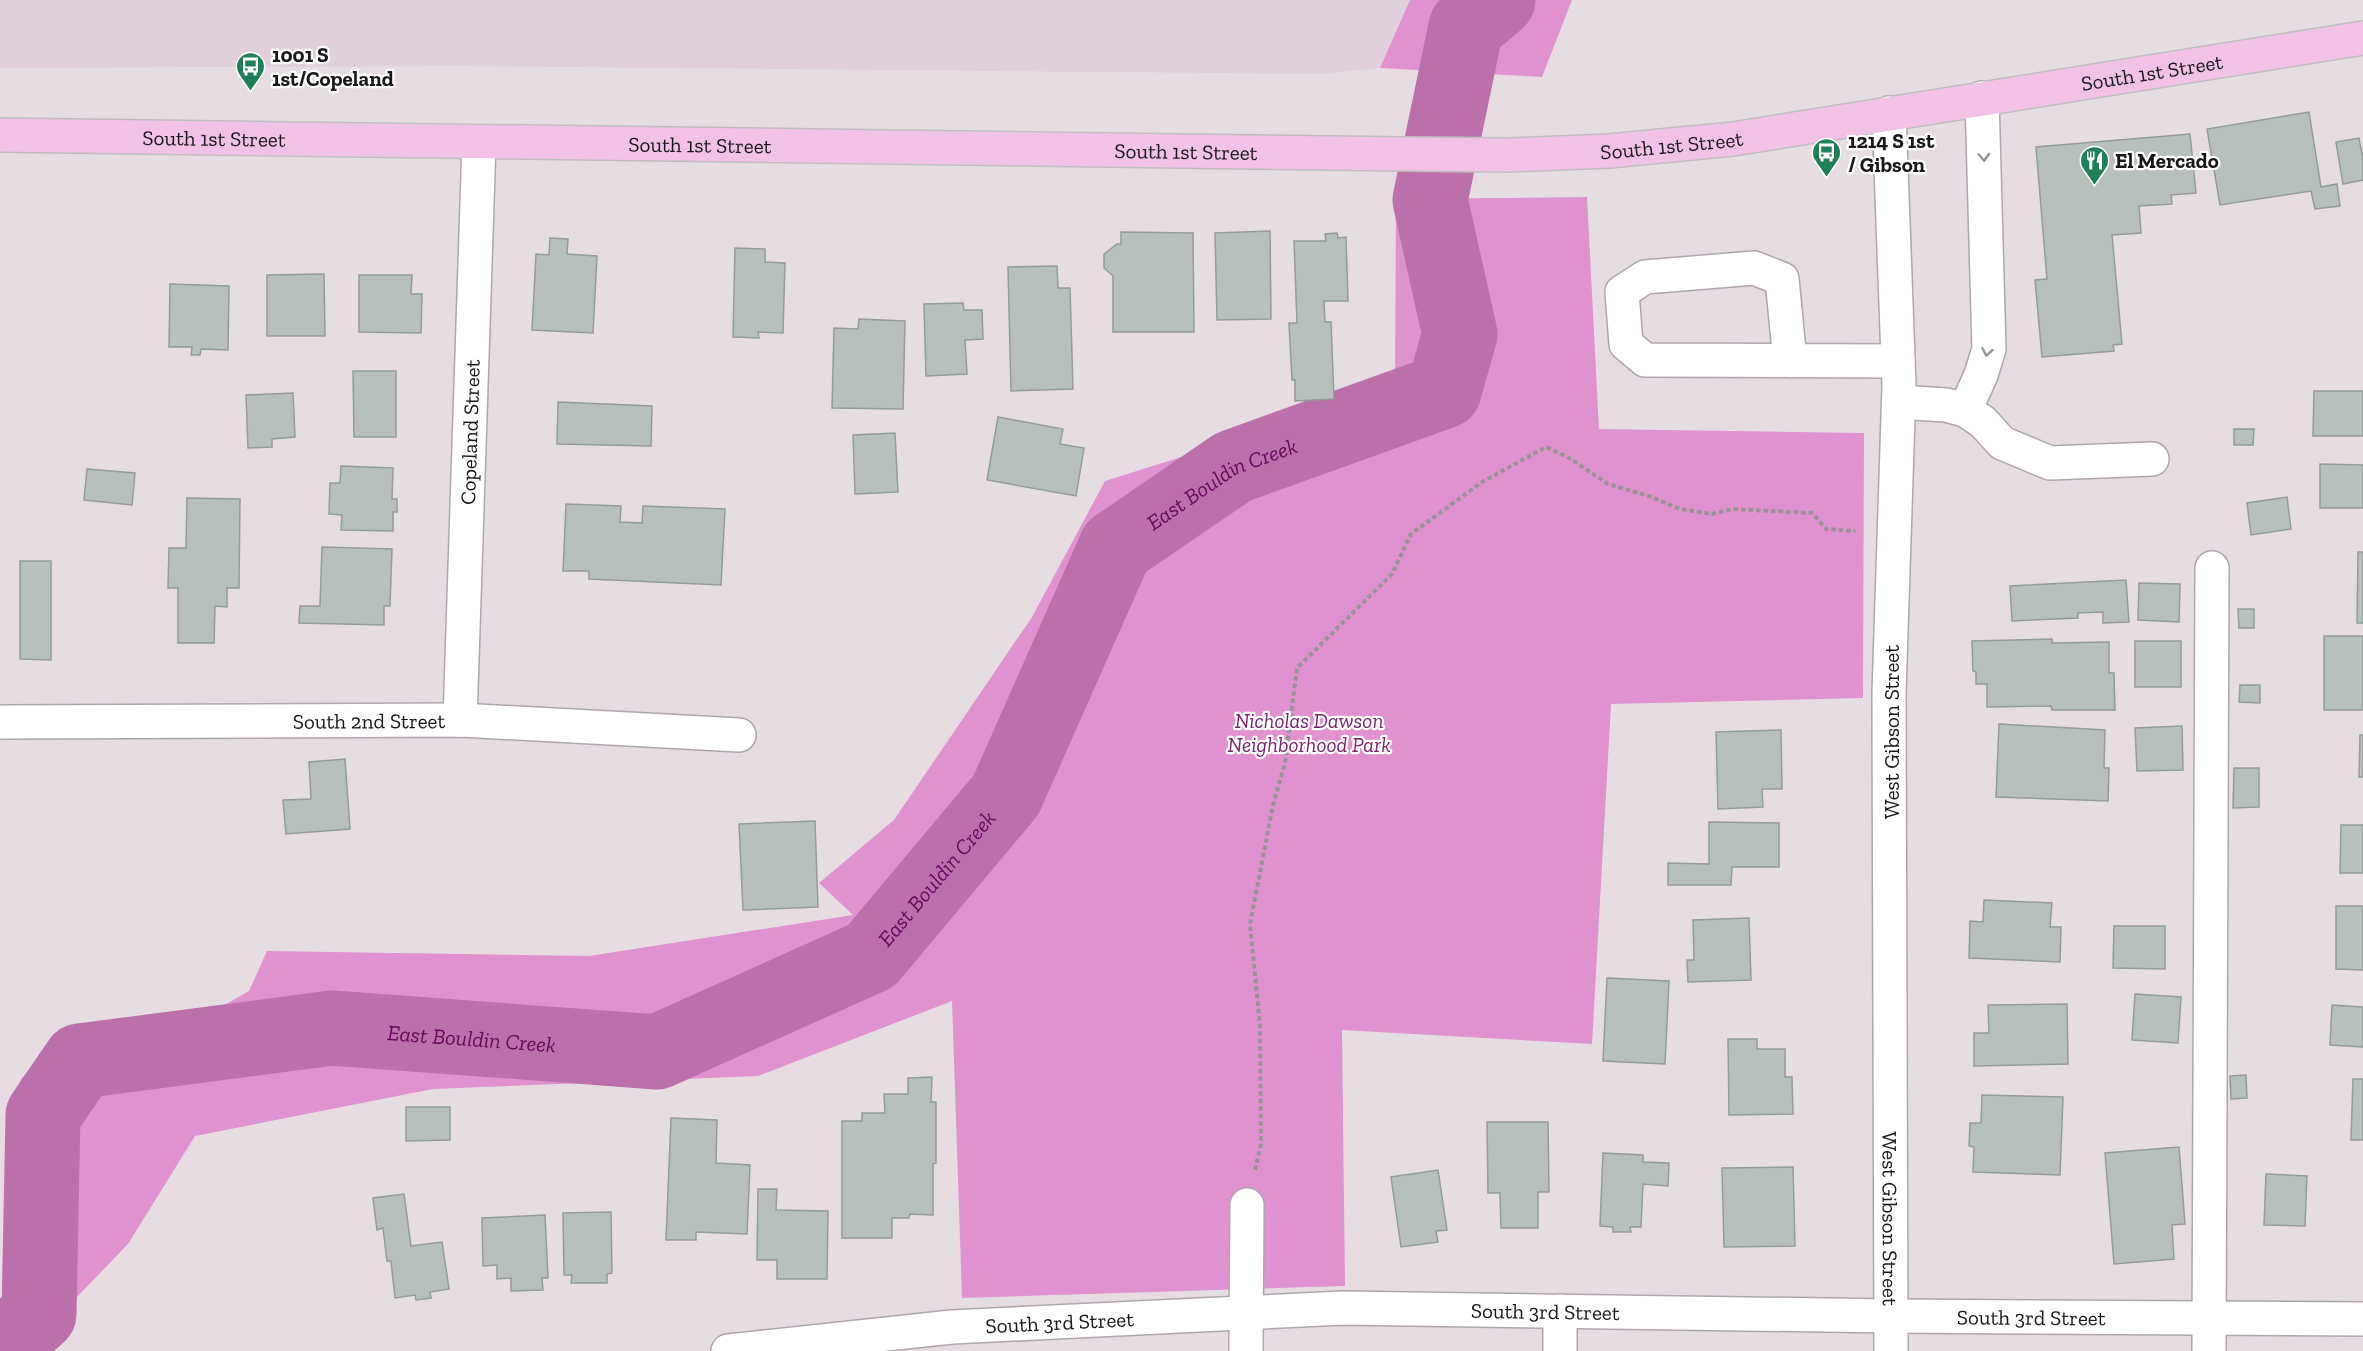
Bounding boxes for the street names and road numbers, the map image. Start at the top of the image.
street label: South 1st Street [2079,48,2225,96]
street label: South 1st Street [142,124,286,151]
street label: South 1st Street [1600,125,1745,164]
street label: South 1st Street [628,131,772,158]
street label: South 1st Street [1114,138,1258,165]
street label: Copeland Street [455,359,484,505]
street label: West Gibson Street [1879,645,1904,819]
street label: South 2nd Street [293,708,445,733]
street label: West Gibson Street [1878,1132,1903,1306]
street label: South 3rd Street [1471,1297,1620,1325]
street label: South 3rd Street [1957,1304,2106,1330]
street label: South 3rd Street [985,1306,1135,1338]

